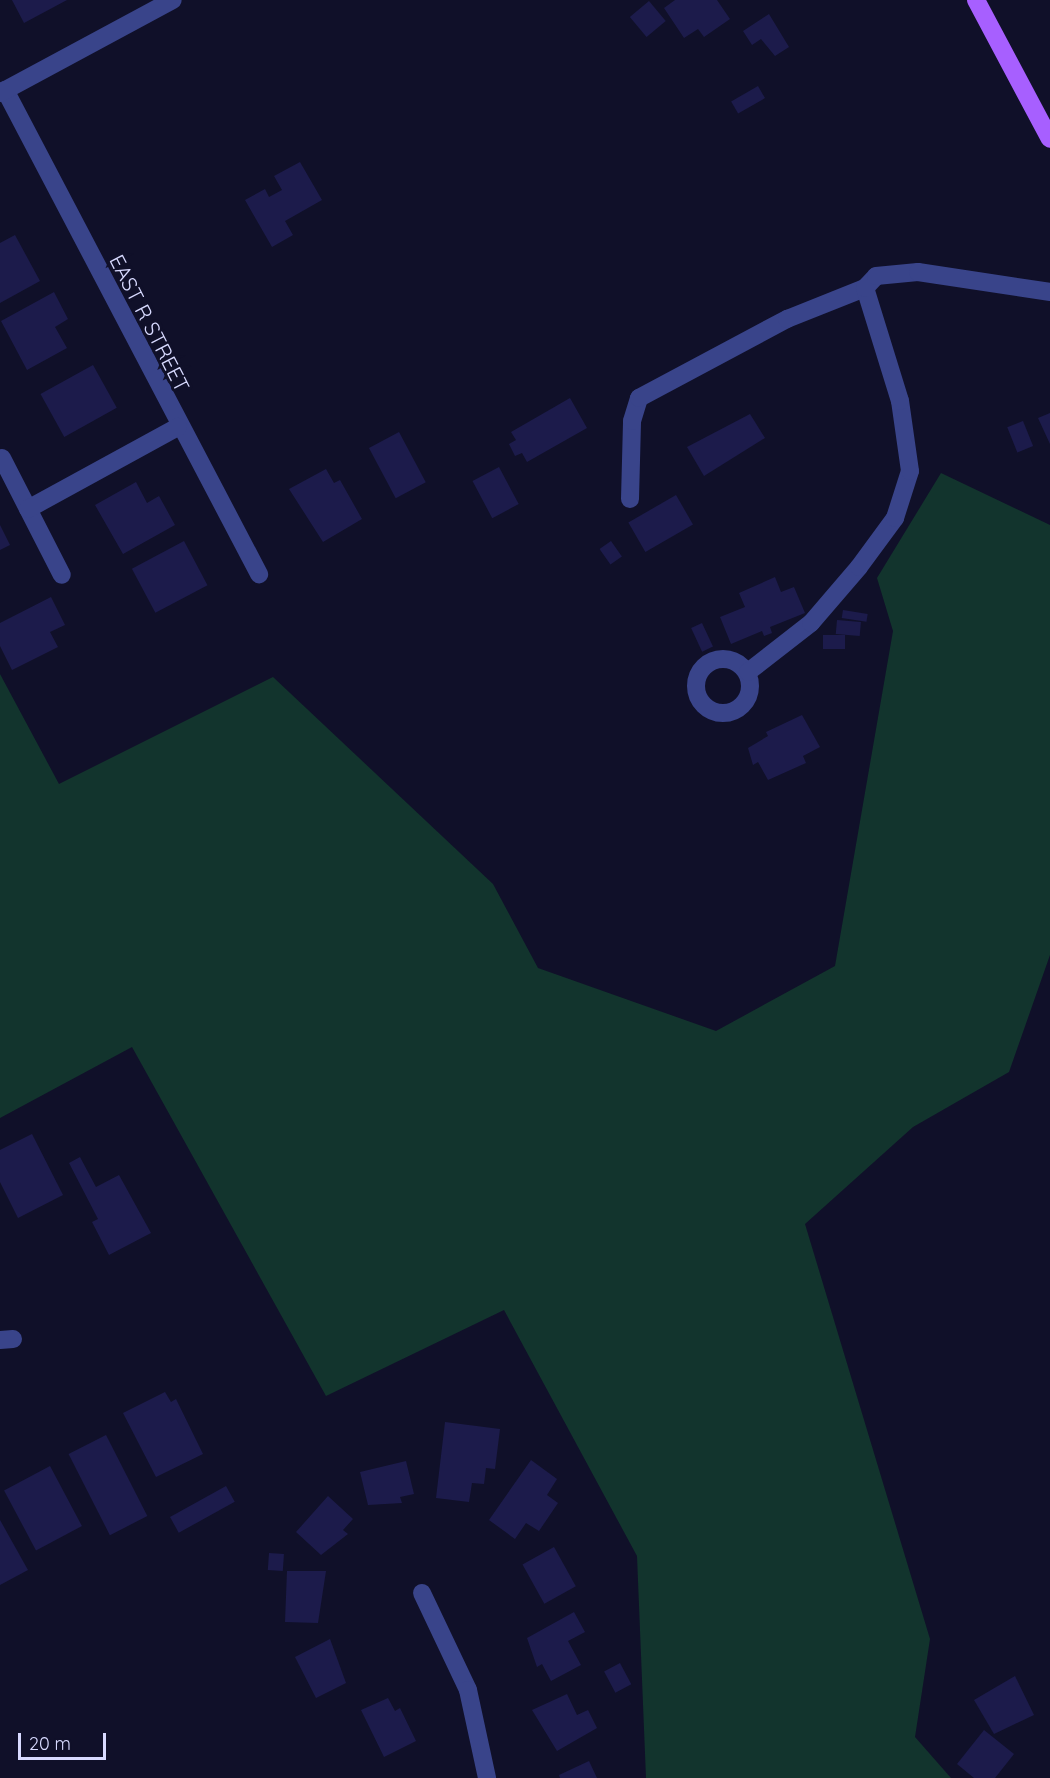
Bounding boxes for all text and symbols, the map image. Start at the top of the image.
street label: EAST R STREET [105,250,195,396]
scale bar [21,1721,110,1759]
text: 20 m [29,1732,71,1755]

